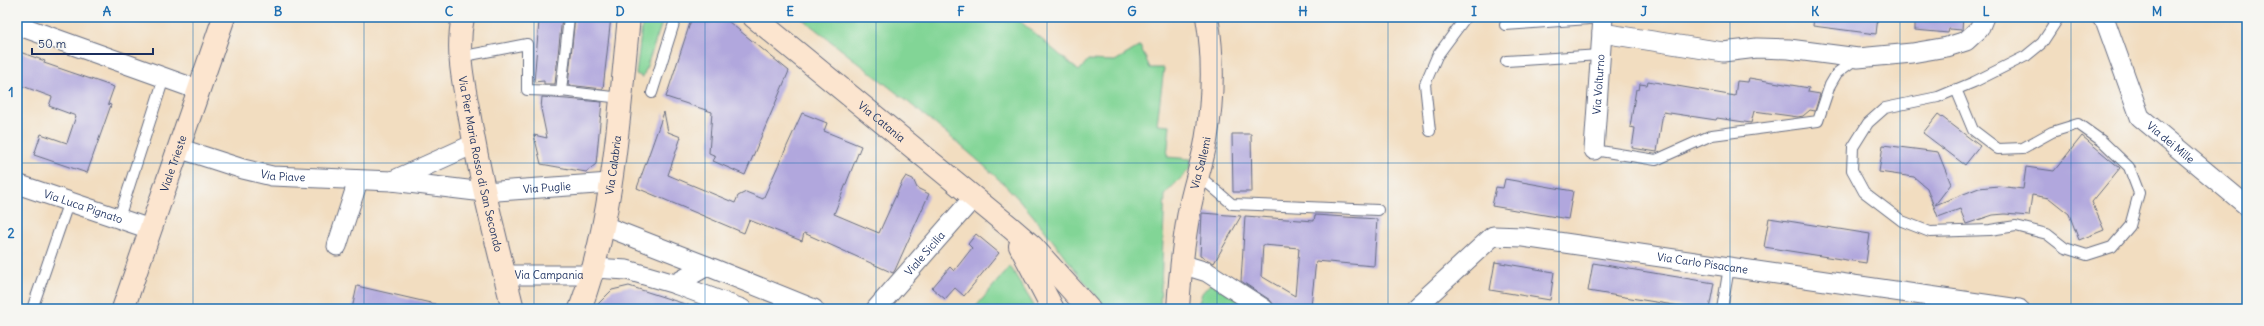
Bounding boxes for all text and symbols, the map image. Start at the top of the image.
text: A [103,3,112,20]
text: B [274,3,283,20]
text: C [445,3,454,20]
text: D [615,3,625,20]
text: E [786,3,794,20]
text: F [957,3,965,20]
text: G [1127,3,1137,20]
text: H [1298,3,1308,20]
text: I [1471,3,1477,20]
text: J [1641,3,1648,20]
text: K [1811,3,1820,20]
text: L [1982,3,1990,20]
text: M [2152,3,2162,20]
scale bar [32,30,153,56]
text: 50 m [38,36,67,51]
street label: Via Volturno [1589,53,1607,115]
street label: Via Pier Maria Rosso di San Secondo [456,75,506,253]
text: 1 [8,84,14,101]
street label: Via Catania [855,98,908,145]
street label: Via dei Mille [2144,119,2197,166]
street label: Viale Trieste [157,133,190,194]
street label: Via Calabria [602,135,624,196]
street label: Via Sallemi [1187,136,1214,191]
street label: Via Piave [259,166,306,184]
street label: Via Puglie [522,179,572,196]
street label: Via Luca Pignato [42,187,125,226]
text: 2 [7,225,15,242]
street label: Viale Sicilia [902,228,948,278]
street label: Via Carlo Pisacane [1656,250,1749,277]
street label: Via Campania [514,268,584,282]

